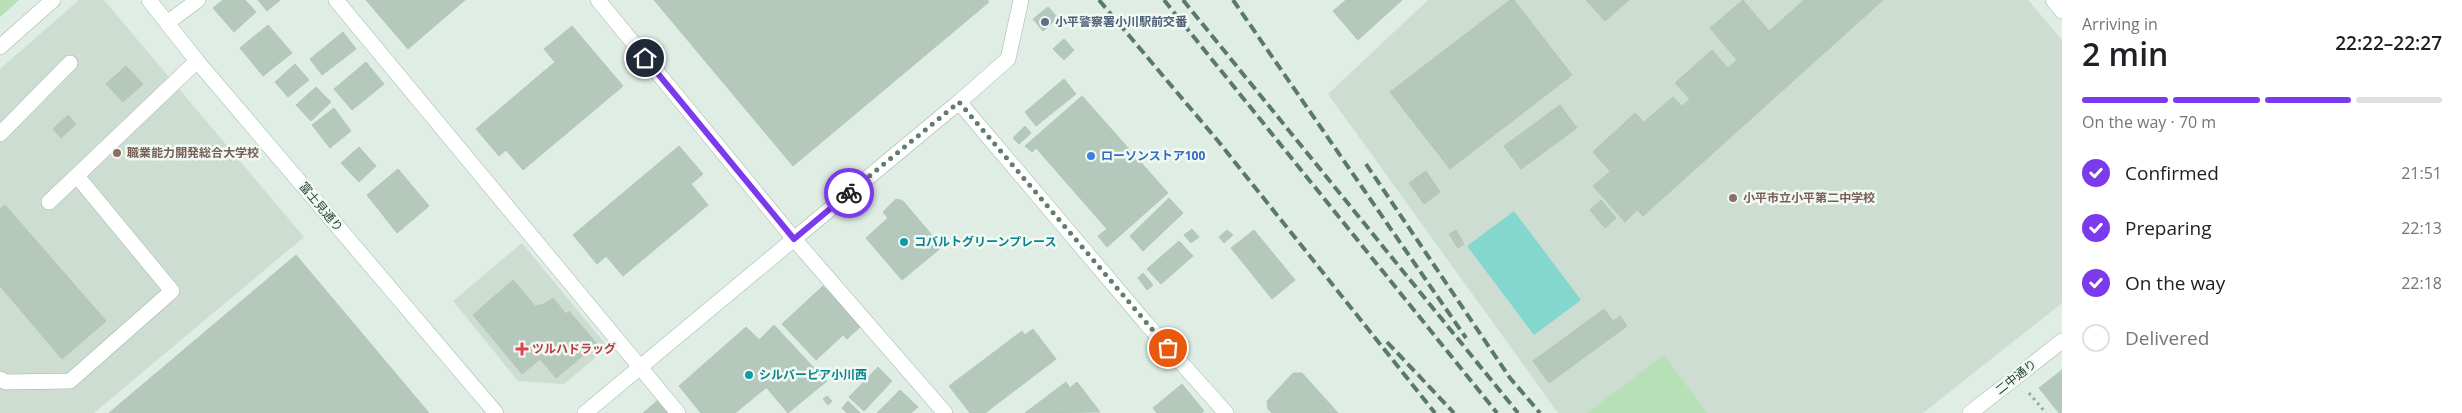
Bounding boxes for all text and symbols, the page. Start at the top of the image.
place label: 小平警察署小川駅前交番 [1055,13,1188,30]
text: Arriving in [2082,13,2158,35]
marker: 小平警察署小川駅前交番 [1039,16,1051,28]
text: 22:22–22:27 [2335,30,2442,56]
text: 2 min [2082,32,2168,75]
pin [624,37,666,79]
icon: home [631,44,659,72]
text: On the way · 70 m [2082,111,2216,133]
place label: 職業能力開発総合大学校 [127,144,259,161]
marker: 職業能力開発総合大学校 [111,147,123,159]
place label: ローソンストア100 [1101,147,1205,164]
marker: ローソンストア100 [1085,150,1097,162]
icon: check [2082,159,2110,187]
text: Confirmed [2125,160,2219,186]
text: 21:51 [2401,162,2442,184]
courier [824,168,874,218]
street label: 富士見通り [296,178,347,235]
icon: bike [835,179,863,207]
place label: 小平市立小平第二中学校 [1743,189,1875,206]
marker: 小平市立小平第二中学校 [1727,192,1739,204]
icon: check [2082,214,2110,242]
text: Preparing [2125,215,2212,241]
text: 22:13 [2401,217,2442,239]
place label: コバルトグリーンプレース [914,233,1056,250]
marker: コバルトグリーンプレース [898,236,910,248]
icon: check [2082,269,2110,297]
text: On the way [2125,270,2225,296]
text: 22:18 [2401,272,2442,294]
text: Delivered [2125,325,2209,351]
pin [1147,327,1189,369]
icon: bag [1154,334,1182,362]
place label: ツルハドラッグ [532,340,616,357]
marker: ツルハドラッグ [516,343,528,355]
street label: 二中通り [1992,355,2040,398]
place label: シルバーピア小川西 [759,366,867,383]
marker: シルバーピア小川西 [743,369,755,381]

